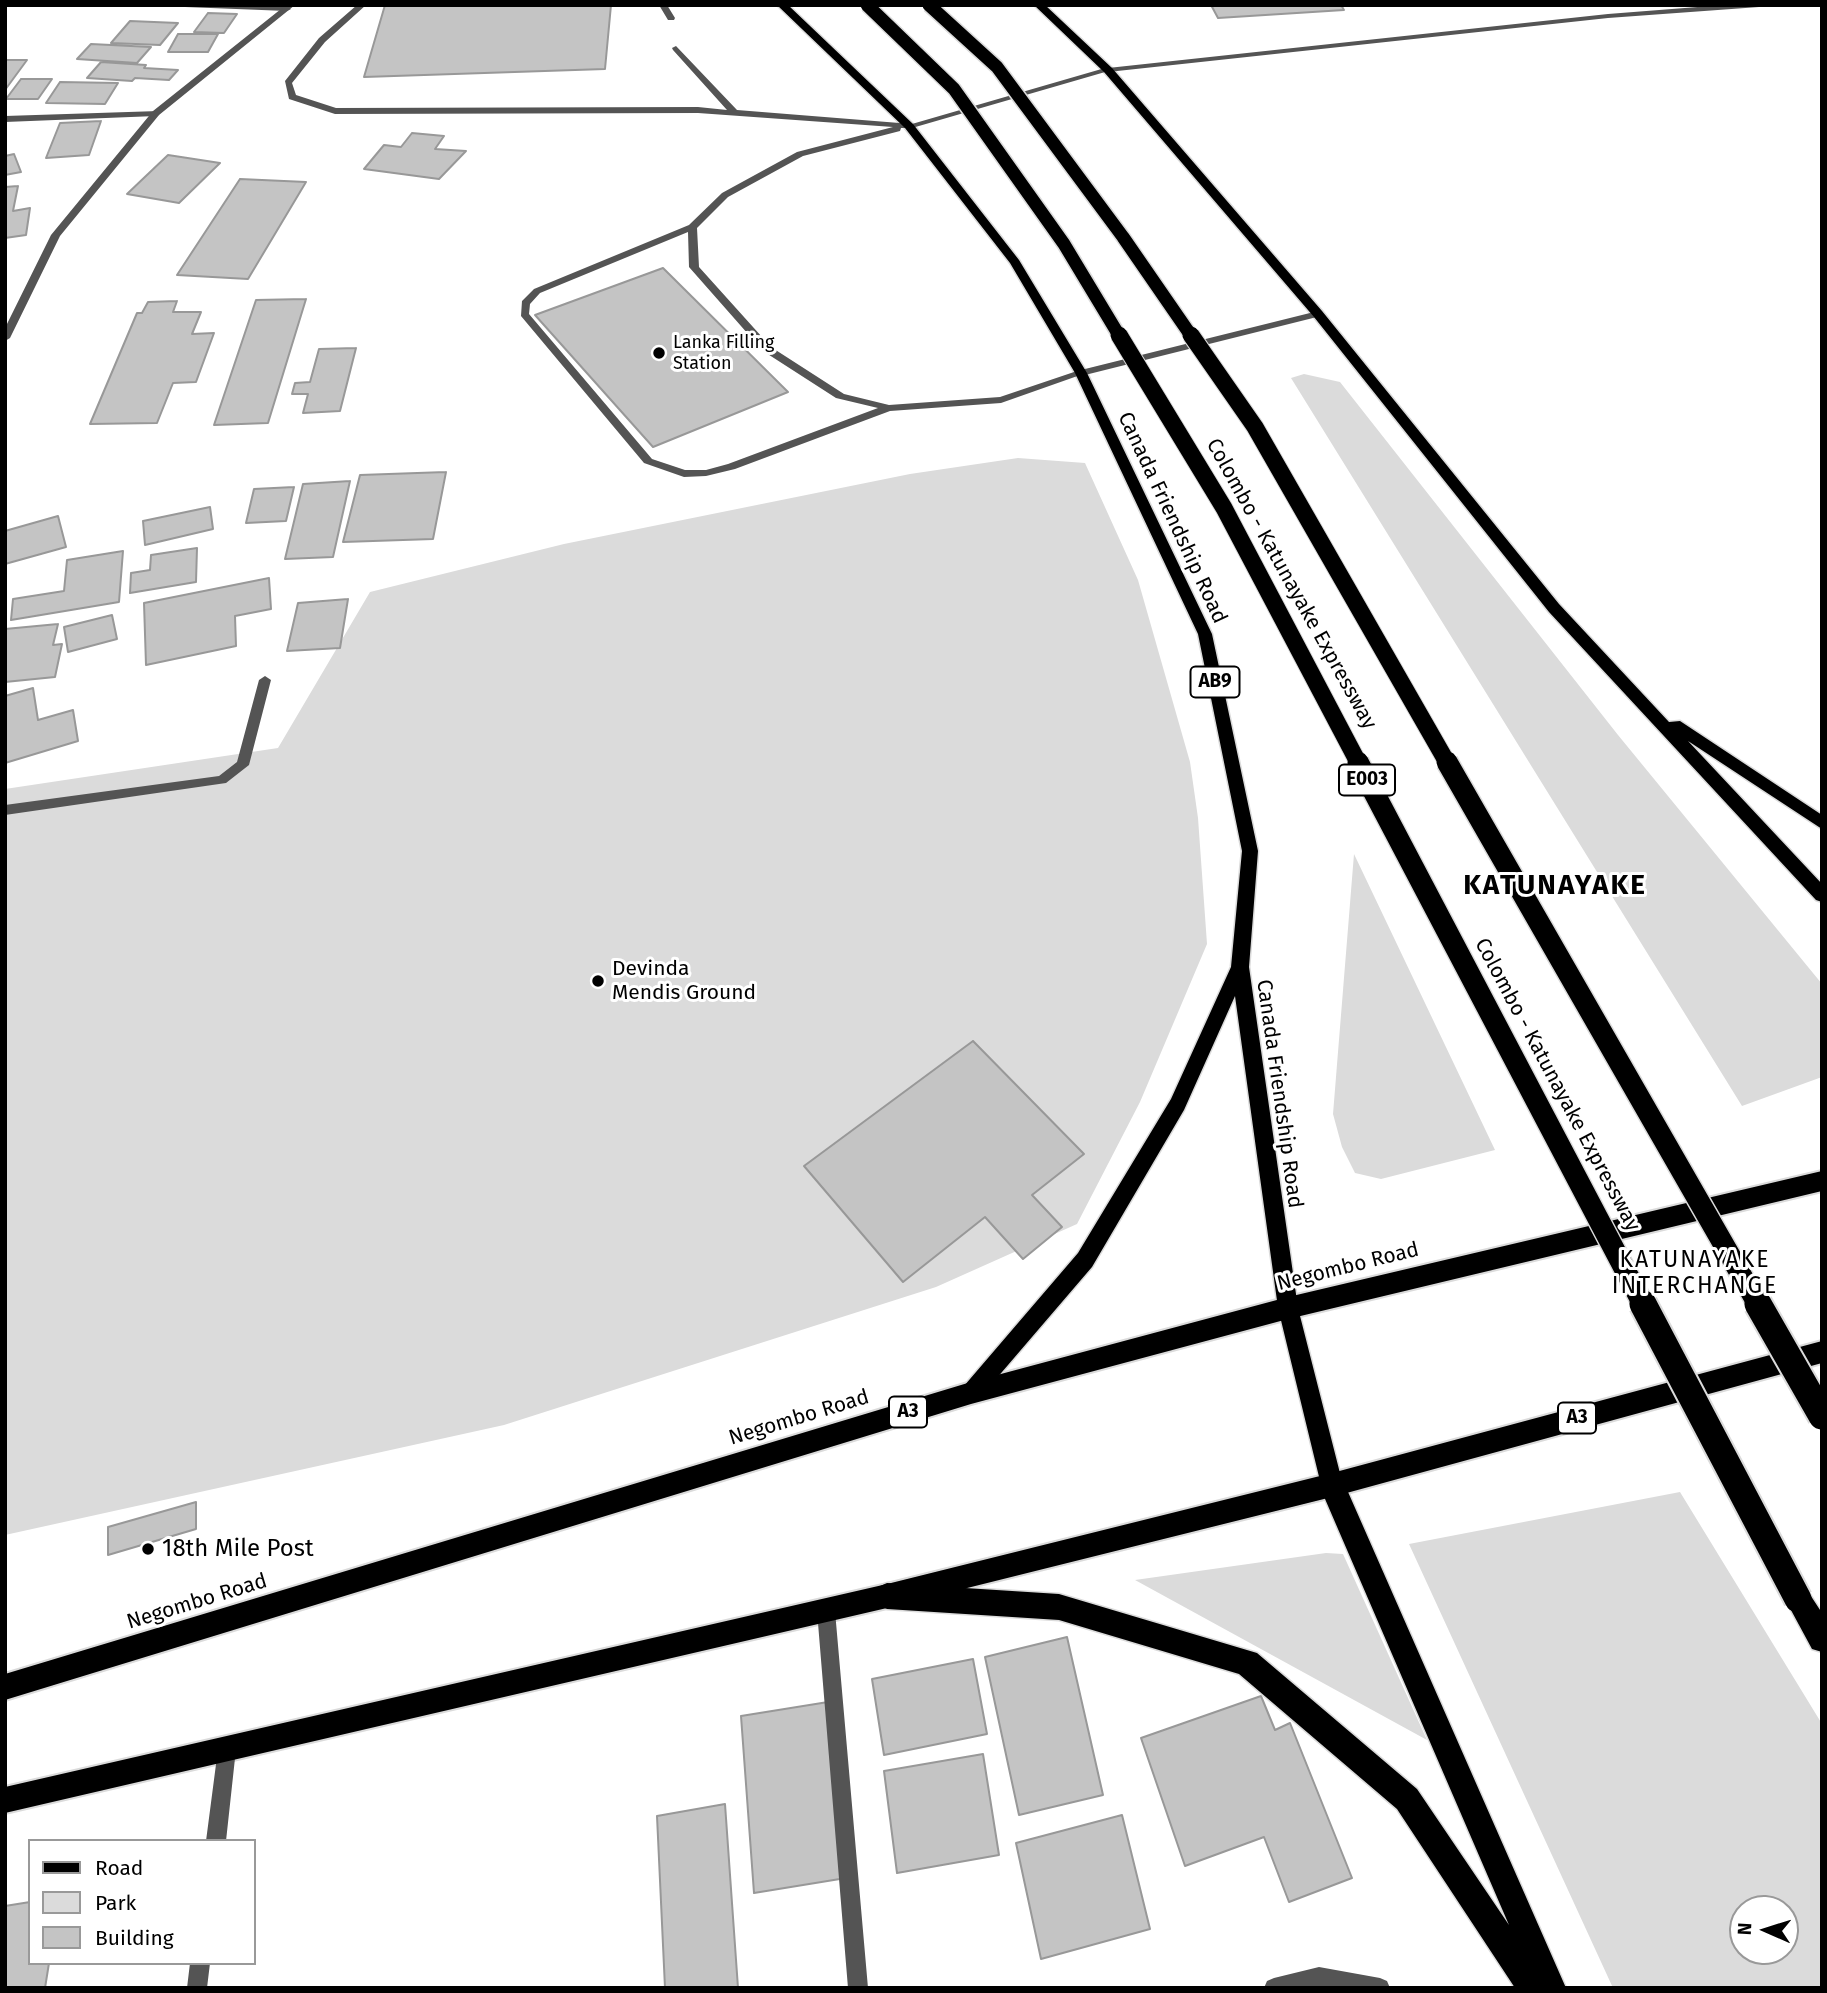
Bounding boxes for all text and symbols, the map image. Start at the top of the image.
place label: Lanka Filling Station [673,332,774,374]
marker: Lanka Filling Station [651,345,667,361]
street label: Canada Friendship Road [1112,408,1232,628]
street label: Colombo - Katunayake Expressway [1200,434,1382,734]
road number: AB9 [1190,666,1240,698]
road number: E003 [1339,764,1395,796]
district label: KATUNAYAKE [1464,869,1646,903]
street label: Colombo - Katunayake Expressway [1469,934,1645,1236]
place label: Devinda Mendis Ground [612,956,756,1006]
marker: Devinda Mendis Ground [590,973,606,989]
street label: Canada Friendship Road [1250,978,1308,1210]
street label: Negombo Road [1274,1237,1422,1297]
district label: KATUNAYAKE INTERCHANGE [1613,1247,1777,1301]
street label: Negombo Road [726,1385,872,1451]
road number: A3 [889,1396,927,1428]
road number: A3 [1558,1402,1596,1434]
place label: 18th Mile Post [162,1535,314,1563]
marker: 18th Mile Post [140,1541,156,1557]
street label: Negombo Road [124,1569,270,1635]
legend [28,1839,256,1965]
text: Road [95,1855,143,1881]
text: Park [95,1890,136,1916]
north arrow [1729,1895,1799,1965]
text: N [1733,1922,1756,1936]
text: Building [95,1925,174,1951]

